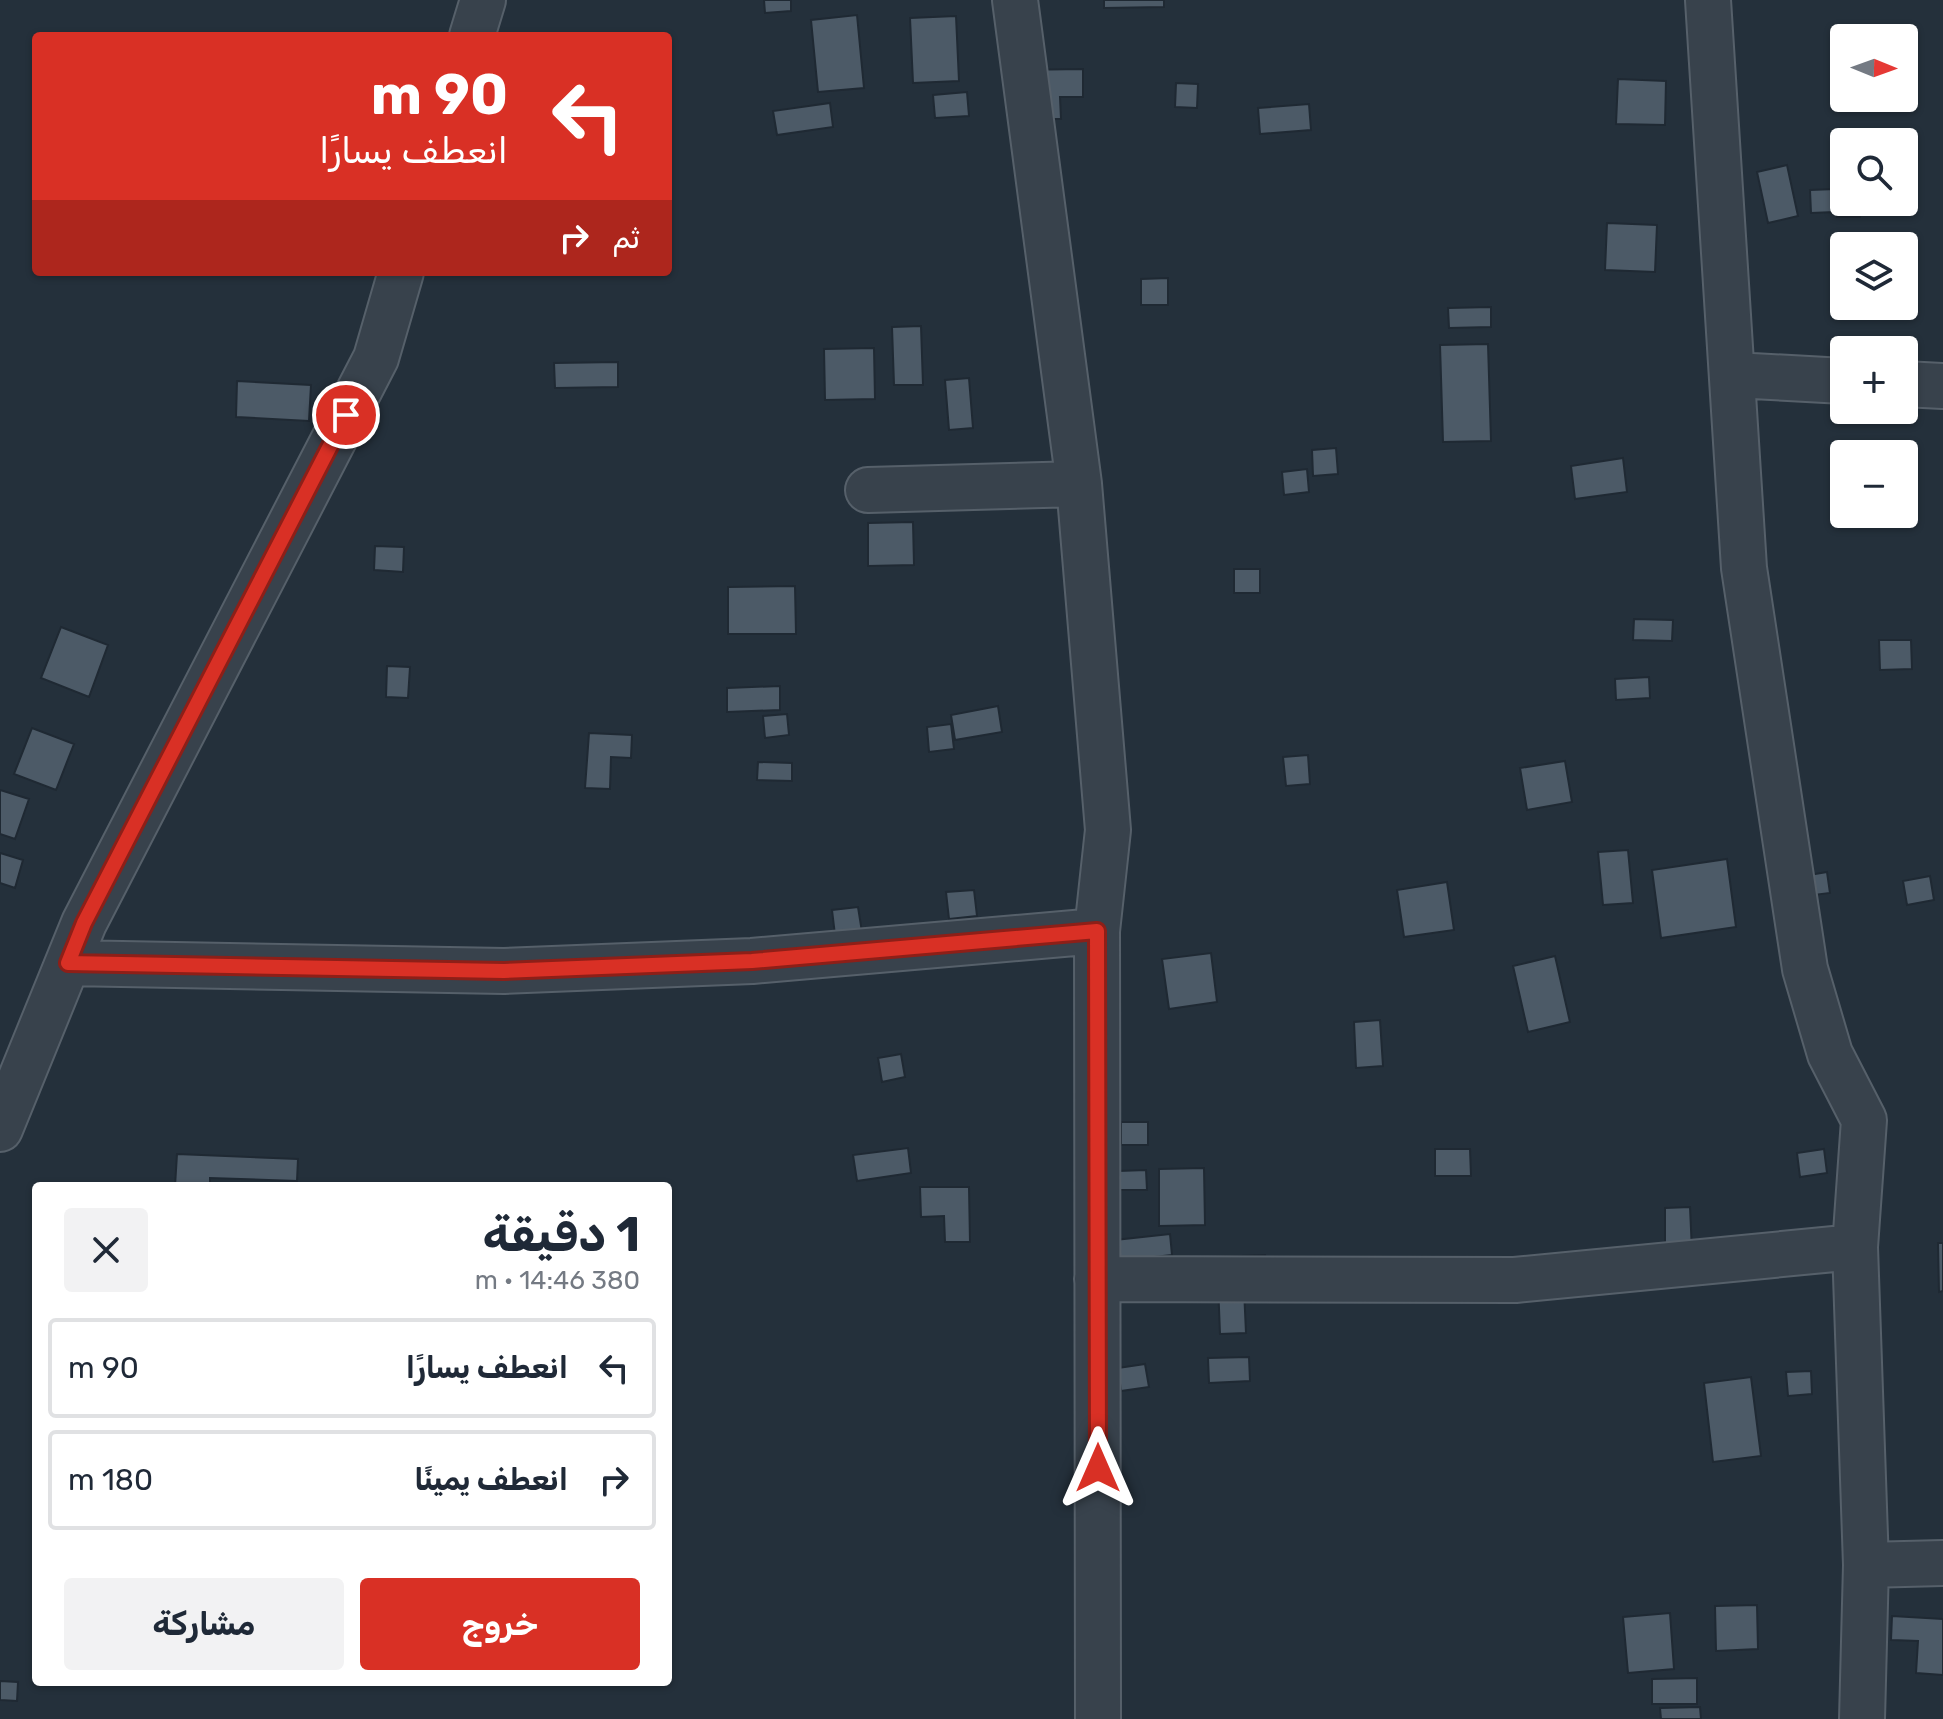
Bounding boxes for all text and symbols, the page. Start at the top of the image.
north arrow [1830,24,1918,112]
map controls [1830,24,1918,528]
text: 90 m [371,62,508,128]
icon: left [536,64,640,168]
button: search [1830,128,1918,216]
text: انعطف يسارًا [319,129,508,172]
icon: right [552,216,596,260]
text: ثم [612,220,640,256]
button: layers [1830,232,1918,320]
button: + [1830,336,1918,424]
pin [312,381,380,449]
icon: arrive [324,393,368,437]
button: − [1830,440,1918,528]
text: 1 دقيقة [483,1206,640,1263]
button: close [64,1208,148,1292]
text: 380 m · 14:46 [475,1265,640,1296]
icon: left [592,1346,636,1390]
text: 90 m [68,1350,139,1386]
text: انعطف يسارًا [406,1350,568,1386]
position arrow [1056,1426,1140,1510]
icon: right [592,1458,636,1502]
text: 180 m [68,1462,153,1498]
text: انعطف يمينًا [414,1462,568,1498]
button: مشاركة [64,1578,344,1670]
button: خروج [360,1578,640,1670]

